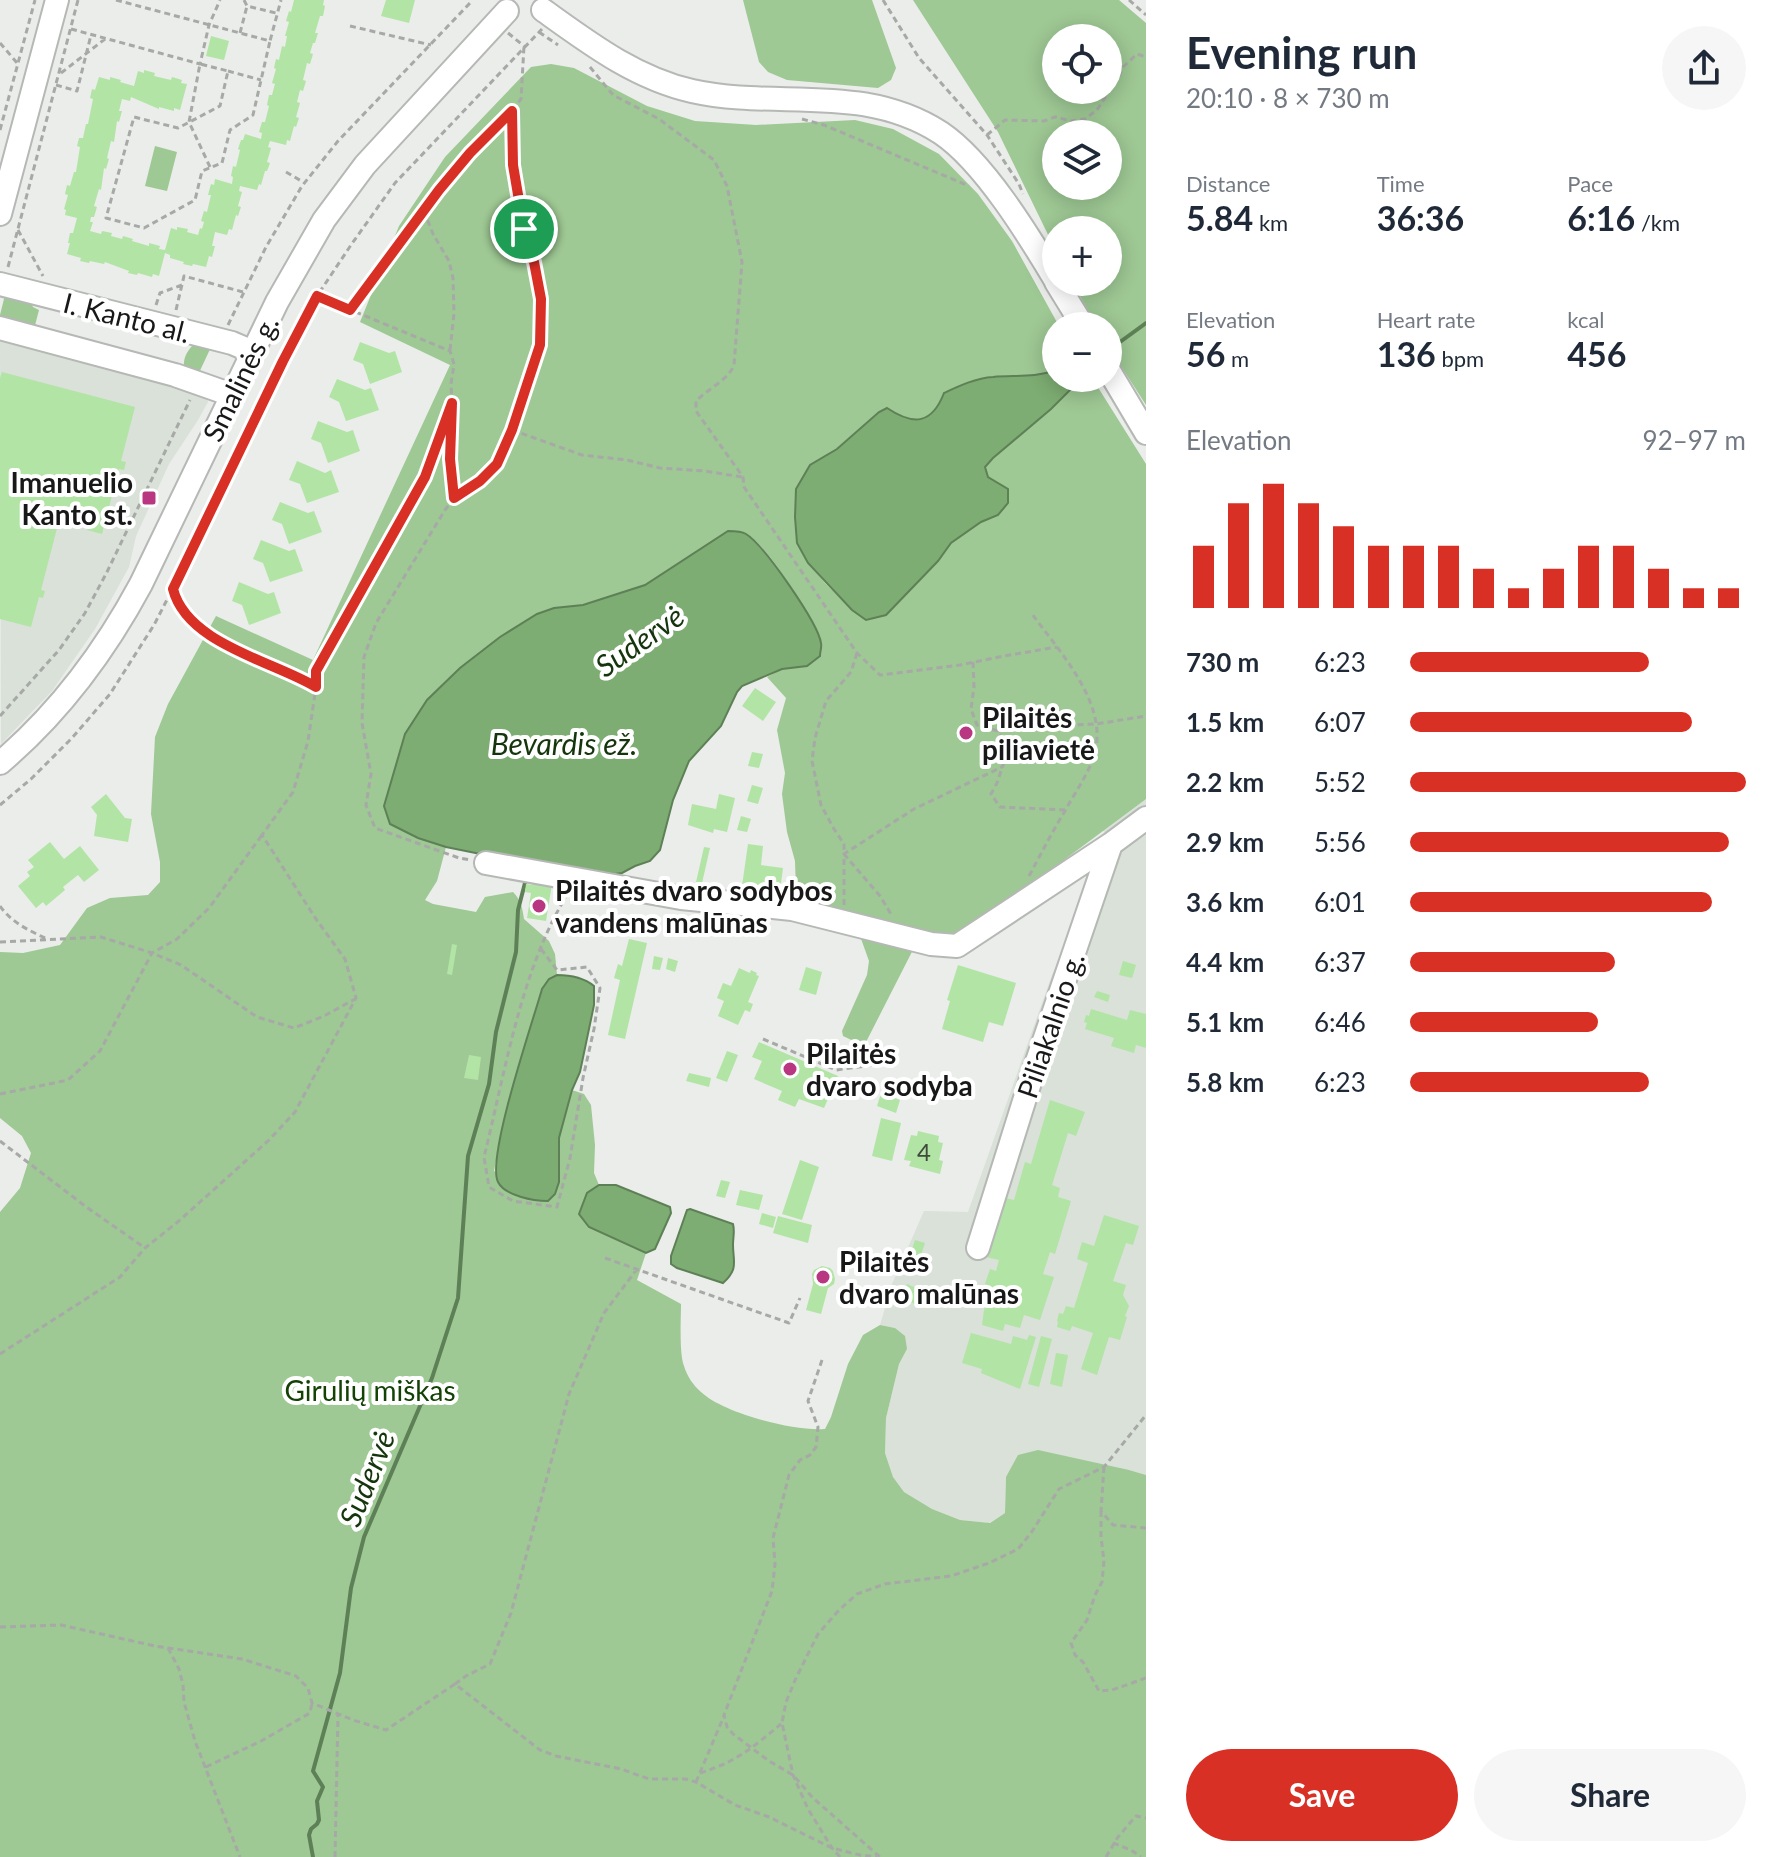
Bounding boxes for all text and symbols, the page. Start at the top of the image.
map controls [1042,24,1122,392]
button: locate [1042,24,1122,104]
text: Evening run [1186,26,1417,78]
button: share [1662,26,1746,110]
text: 20:10 · 8 × 730 m [1186,82,1390,114]
button: layers [1042,120,1122,200]
text: Distance [1186,170,1270,197]
text: Time [1377,170,1425,197]
text: Pace [1567,170,1613,197]
pin [490,195,558,263]
text: 5.84 [1186,197,1253,238]
text: 36:36 [1377,197,1464,238]
text: 6:16 [1567,197,1635,238]
icon: arrive [502,207,546,251]
text: km [1253,209,1288,236]
text: /km [1635,209,1680,236]
button: + [1042,216,1122,296]
street label: I. Kanto al. [60,285,194,349]
text: Elevation [1186,306,1275,333]
text: Heart rate [1377,306,1475,333]
text: kcal [1567,306,1605,333]
street label: Smalinės g. [195,309,285,447]
button: − [1042,312,1122,392]
text: 56 [1186,333,1225,374]
text: 136 [1377,333,1436,374]
text: 456 [1567,333,1627,374]
text: m [1225,345,1249,372]
text: bpm [1436,345,1484,372]
text: Elevation [1186,424,1292,456]
text: 92–97 m [1643,424,1746,456]
place label: Imanuelio Kanto st. [11,465,133,531]
marker: Imanuelio Kanto st. [140,489,158,507]
water label: Sudervė [588,597,690,683]
text: 730 m [1186,646,1259,678]
text: 6:23 [1314,646,1366,678]
place label: Pilaitės piliavietė [982,700,1095,766]
text: 1.5 km [1186,706,1264,738]
text: 6:07 [1314,706,1366,738]
marker: Pilaitės piliavietė [957,724,975,742]
water label: Bevardis ež. [491,725,637,761]
text: 2.2 km [1186,766,1264,798]
text: 5:52 [1314,766,1366,798]
text: 2.9 km [1186,826,1264,858]
text: 5:56 [1314,826,1366,858]
place label: Pilaitės dvaro sodybos vandens malūnas [555,873,833,939]
text: 3.6 km [1186,886,1264,918]
text: 6:01 [1314,886,1366,918]
marker: Pilaitės dvaro sodybos vandens malūnas [530,897,548,915]
text: 4.4 km [1186,946,1264,978]
text: 6:37 [1314,946,1366,978]
street label: Piliakalnio g. [1009,948,1091,1102]
text: 5.1 km [1186,1006,1264,1038]
text: 6:46 [1314,1006,1366,1038]
place label: Pilaitės dvaro sodyba [806,1036,973,1102]
marker: Pilaitės dvaro sodyba [781,1060,799,1078]
text: 5.8 km [1186,1066,1264,1098]
text: 6:23 [1314,1066,1366,1098]
house number: 4 [917,1137,931,1166]
place label: Pilaitės dvaro malūnas [839,1244,1019,1310]
marker: Pilaitės dvaro malūnas [814,1268,832,1286]
park label: Girulių miškas [284,1373,456,1407]
water label: Sudervė [331,1425,401,1531]
button: Save [1186,1749,1458,1841]
button: Share [1474,1749,1746,1841]

